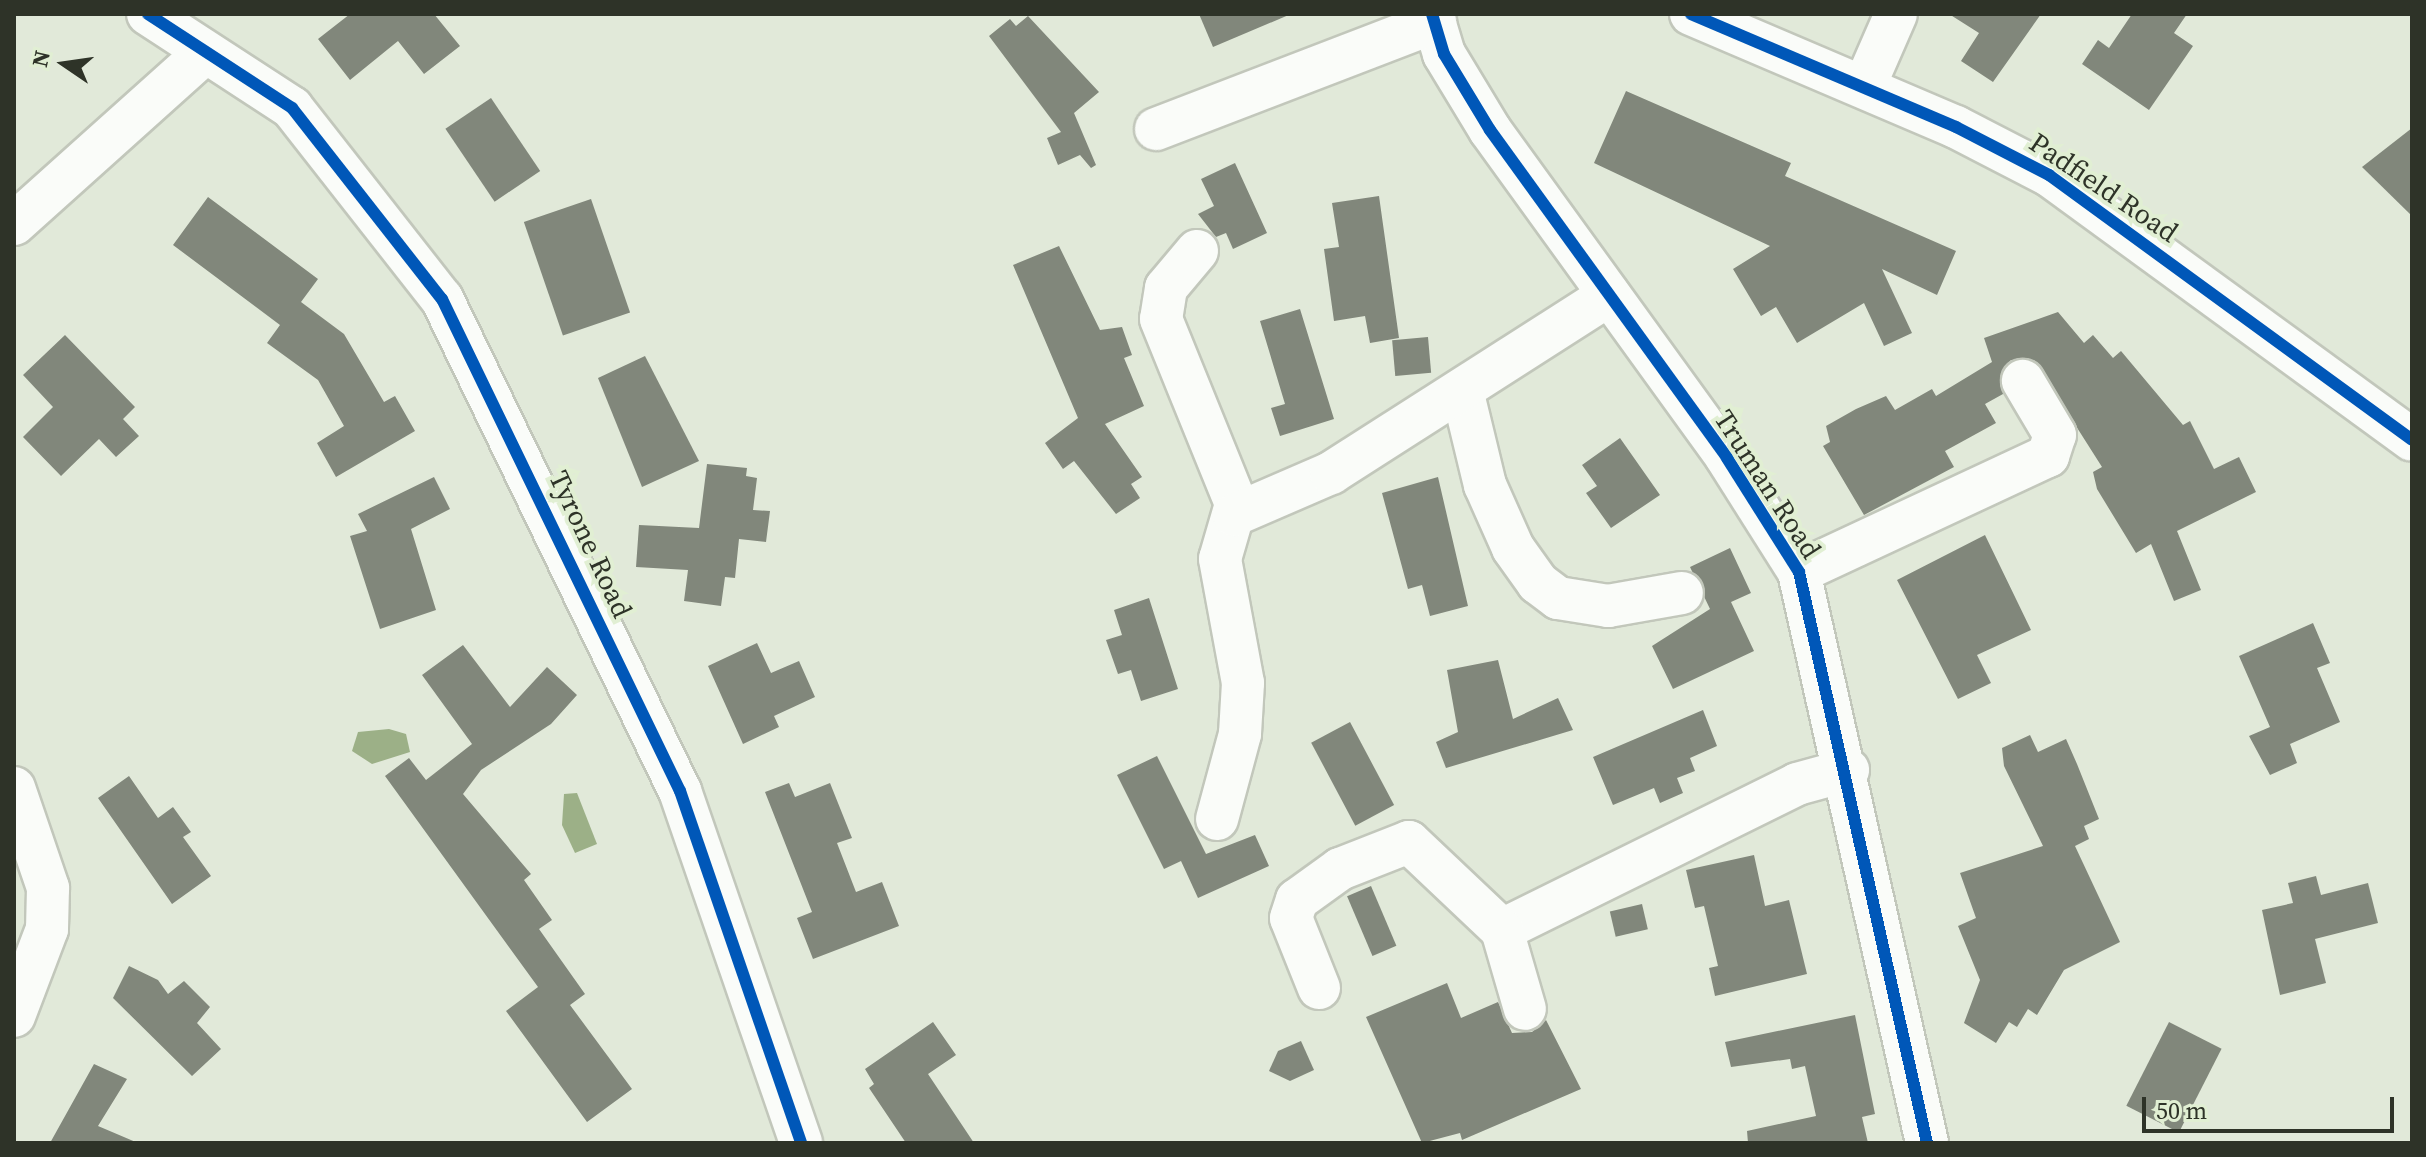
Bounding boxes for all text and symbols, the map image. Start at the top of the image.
north arrow [24,24,104,104]
text: N [24,47,57,70]
street label: Padfield Road [2023,125,2185,249]
street label: Truman Road [1707,403,1829,565]
street label: Tyrone Road [542,465,640,623]
scale bar [2146,1081,2398,1131]
text: 50 m [2156,1094,2207,1127]

